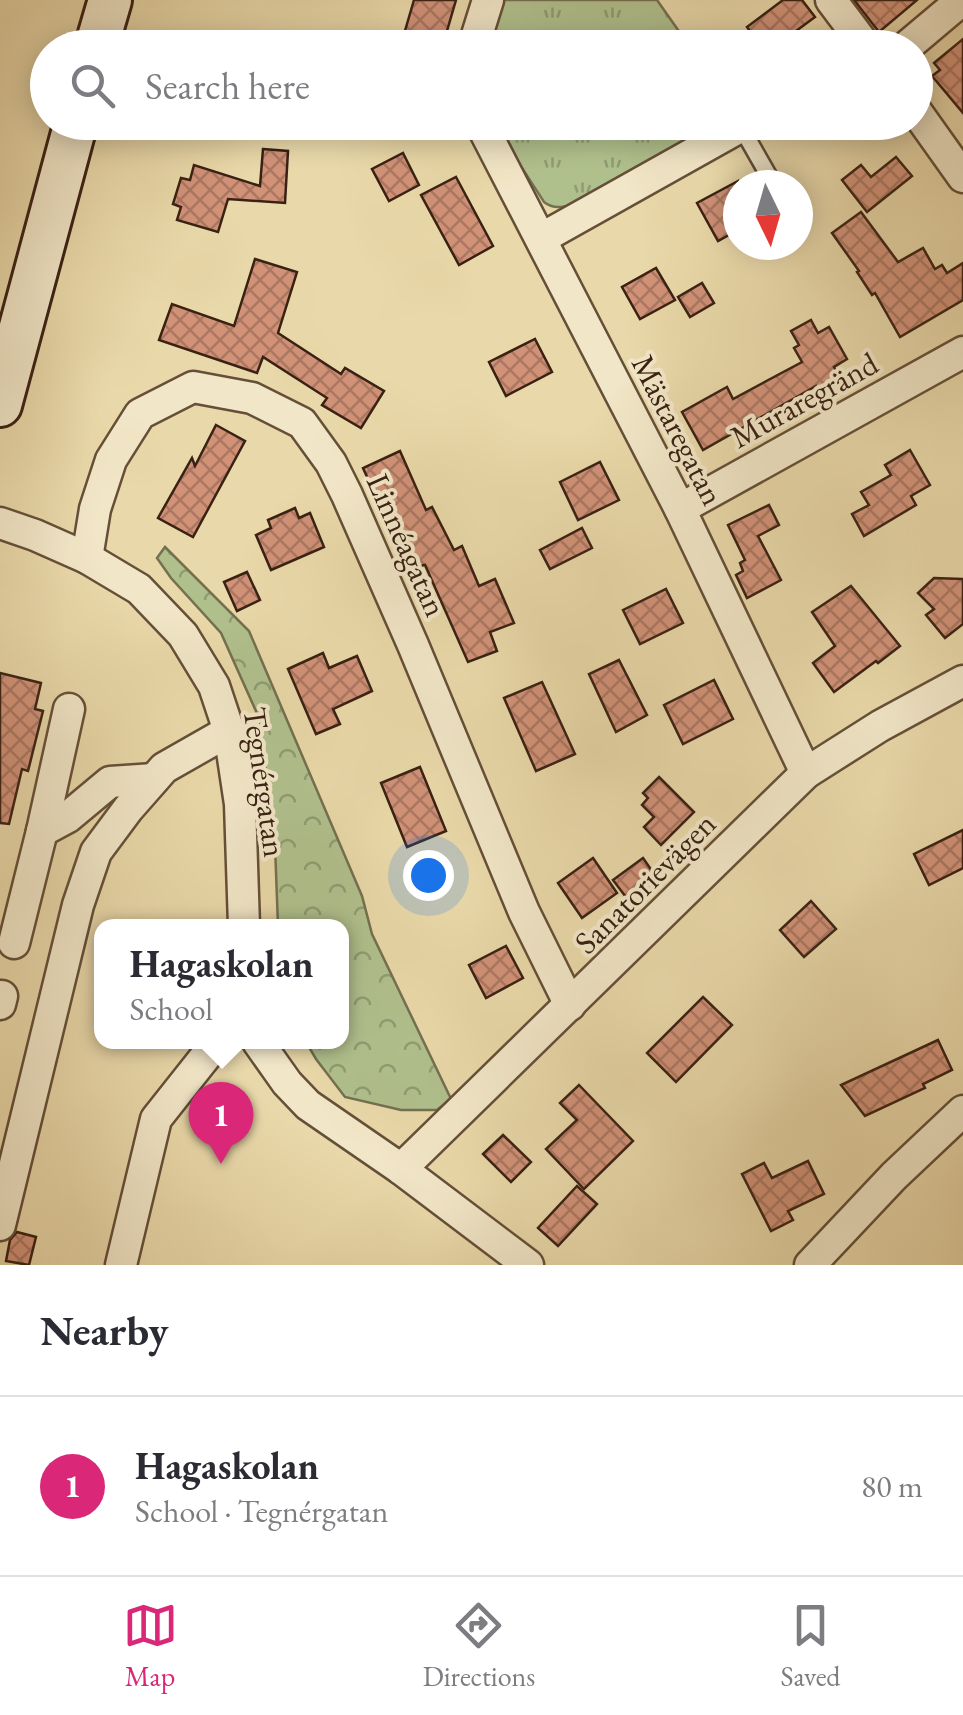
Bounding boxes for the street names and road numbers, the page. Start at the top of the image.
street label: Muraregränd [723,342,886,458]
street label: Mästaregatan [622,348,734,513]
street label: Linnéagatan [357,467,457,623]
street label: Tegnérgatan [234,704,296,860]
street label: Sanatorievägen [565,803,725,963]

